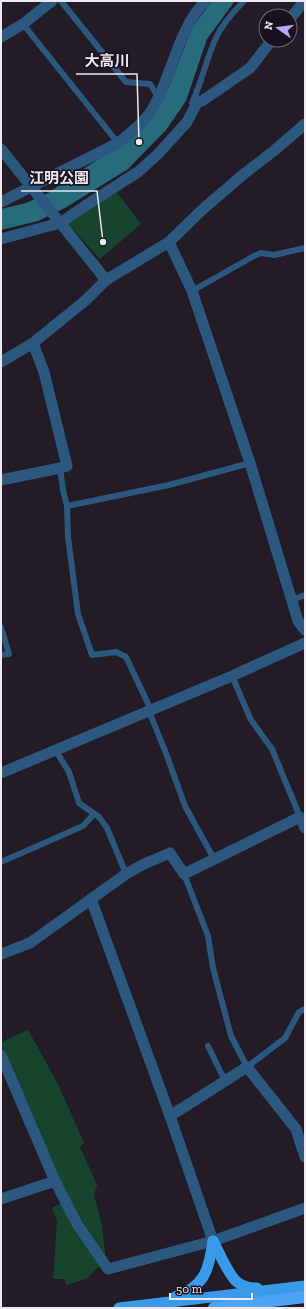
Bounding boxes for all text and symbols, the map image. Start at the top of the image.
north arrow [258,8,298,48]
text: N [261,19,276,31]
callout: 大高川 [76,47,137,74]
text: 大高川 [84,52,130,70]
callout: 江明公園 [21,164,97,191]
text: 江明公園 [29,169,89,187]
scale bar [170,1275,252,1301]
text: 50 m [176,1282,203,1296]

